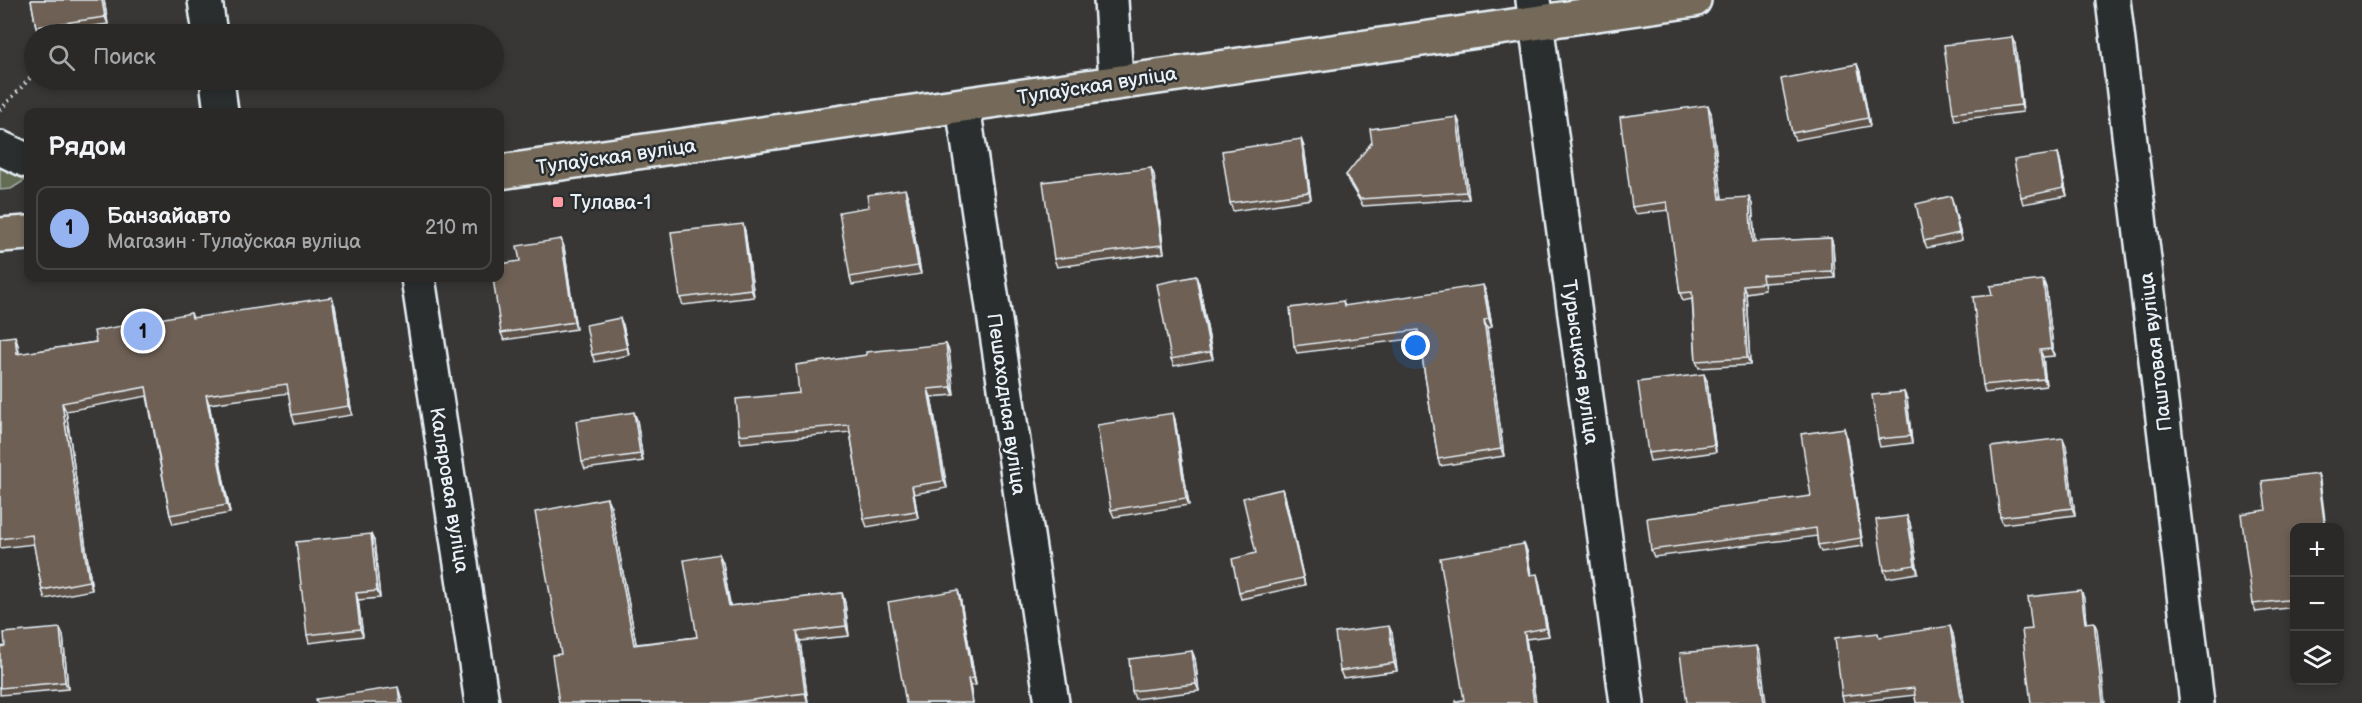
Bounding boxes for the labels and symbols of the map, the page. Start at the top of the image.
street label: Тулаўская вуліца [1016,61,1179,110]
street label: Тулаўская вуліца [535,134,698,180]
place label: Тулава-1 [570,191,651,215]
marker: Тулава-1 [551,195,565,209]
street label: Паштовая вуліца [2134,271,2178,433]
street label: Турысцкая вуліца [1557,278,1603,446]
pin: 1 [124,308,162,354]
street label: Пешаходная вуліца [981,312,1031,497]
your location [1401,331,1430,360]
street label: Каляровая вуліца [424,406,474,575]

